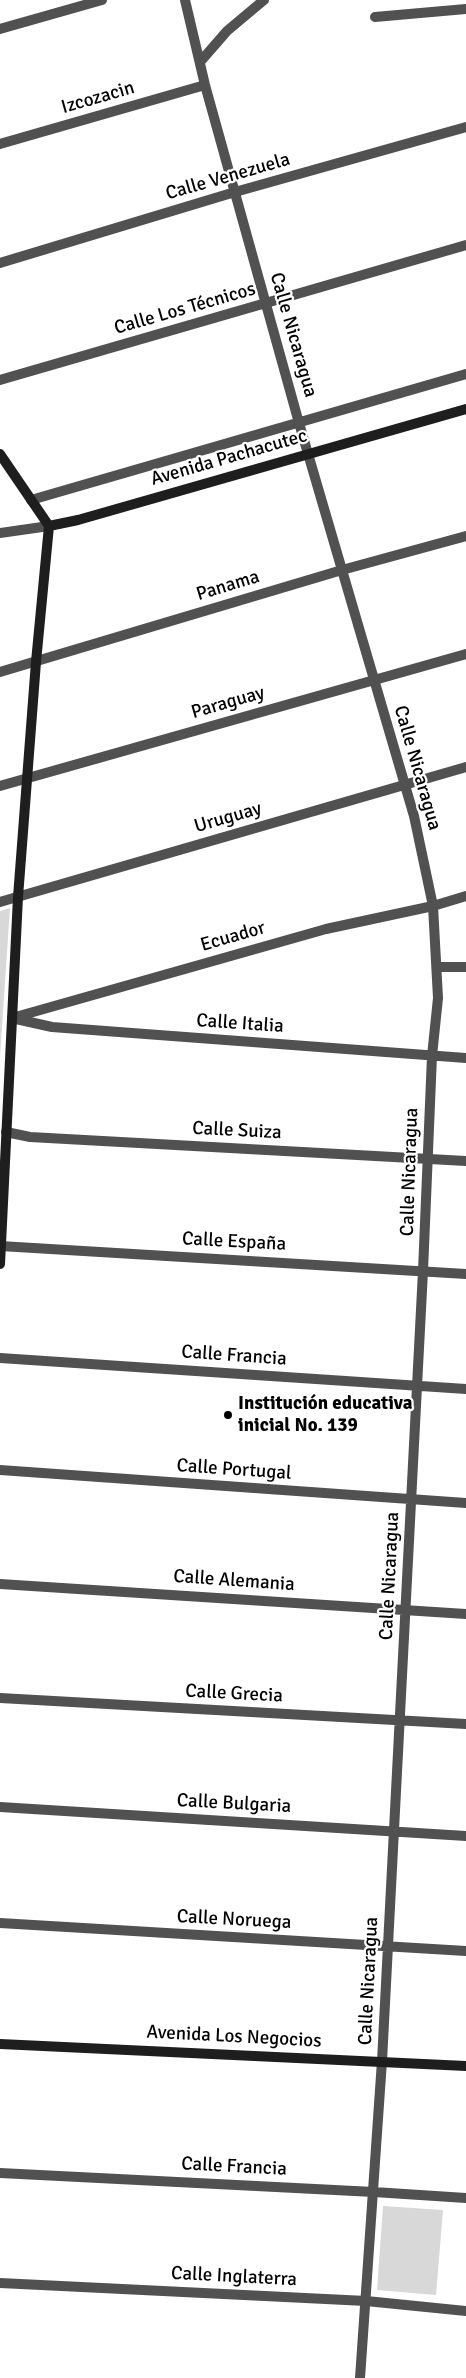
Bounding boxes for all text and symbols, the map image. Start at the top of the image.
street label: Izcozacin [59,77,137,119]
street label: Calle Venezuela [163,148,293,206]
street label: Calle Nicaragua [264,270,322,400]
street label: Calle Los Técnicos [112,278,258,340]
street label: Avenida Pachacutec [148,425,310,491]
street label: Panama [194,566,262,606]
street label: Paraguay [189,682,267,724]
street label: Calle Nicaragua [388,703,446,833]
street label: Uruguay [192,798,264,838]
street label: Ecuador [198,917,268,957]
street label: Calle Italia [196,1010,284,1038]
street label: Calle Nicaragua [396,1107,424,1237]
street label: Calle Suiza [192,1117,282,1145]
street label: Calle España [181,1228,287,1256]
street label: Calle Francia [180,1341,288,1371]
place label: Institución educativa inicial No. 139 [238,1393,412,1437]
marker: Institución educativa inicial No. 139 [222,1409,234,1421]
street label: Calle Portugal [176,1455,292,1485]
street label: Calle Nicaragua [375,1511,405,1641]
street label: Calle Alemania [173,1565,295,1597]
street label: Calle Grecia [185,1680,283,1708]
street label: Calle Bulgaria [176,1790,292,1818]
street label: Calle Noruega [176,1906,292,1934]
street label: Calle Nicaragua [354,1916,384,2046]
street label: Avenida Los Negocios [146,2021,322,2053]
street label: Calle Francia [181,2153,287,2181]
street label: Calle Inglaterra [171,2262,297,2292]

